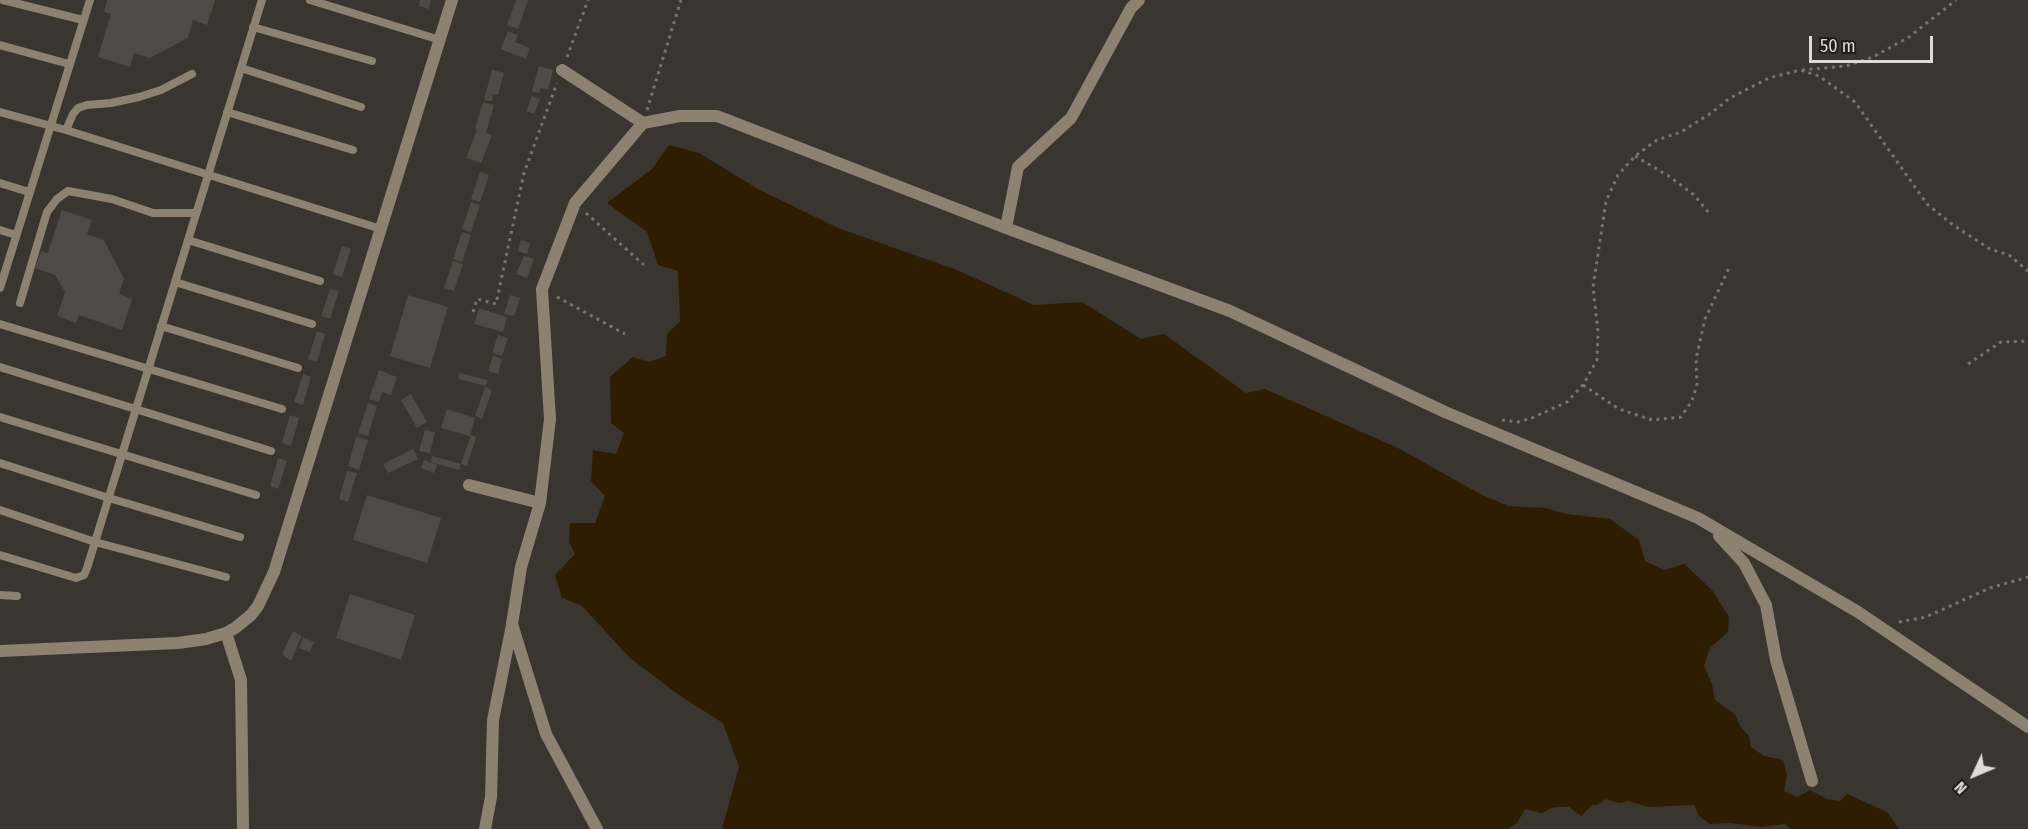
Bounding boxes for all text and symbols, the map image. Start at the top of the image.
scale bar [1812,24,1936,62]
text: 50 m [1820,35,1856,57]
north arrow [1944,745,2004,805]
text: N [1951,778,1971,798]

